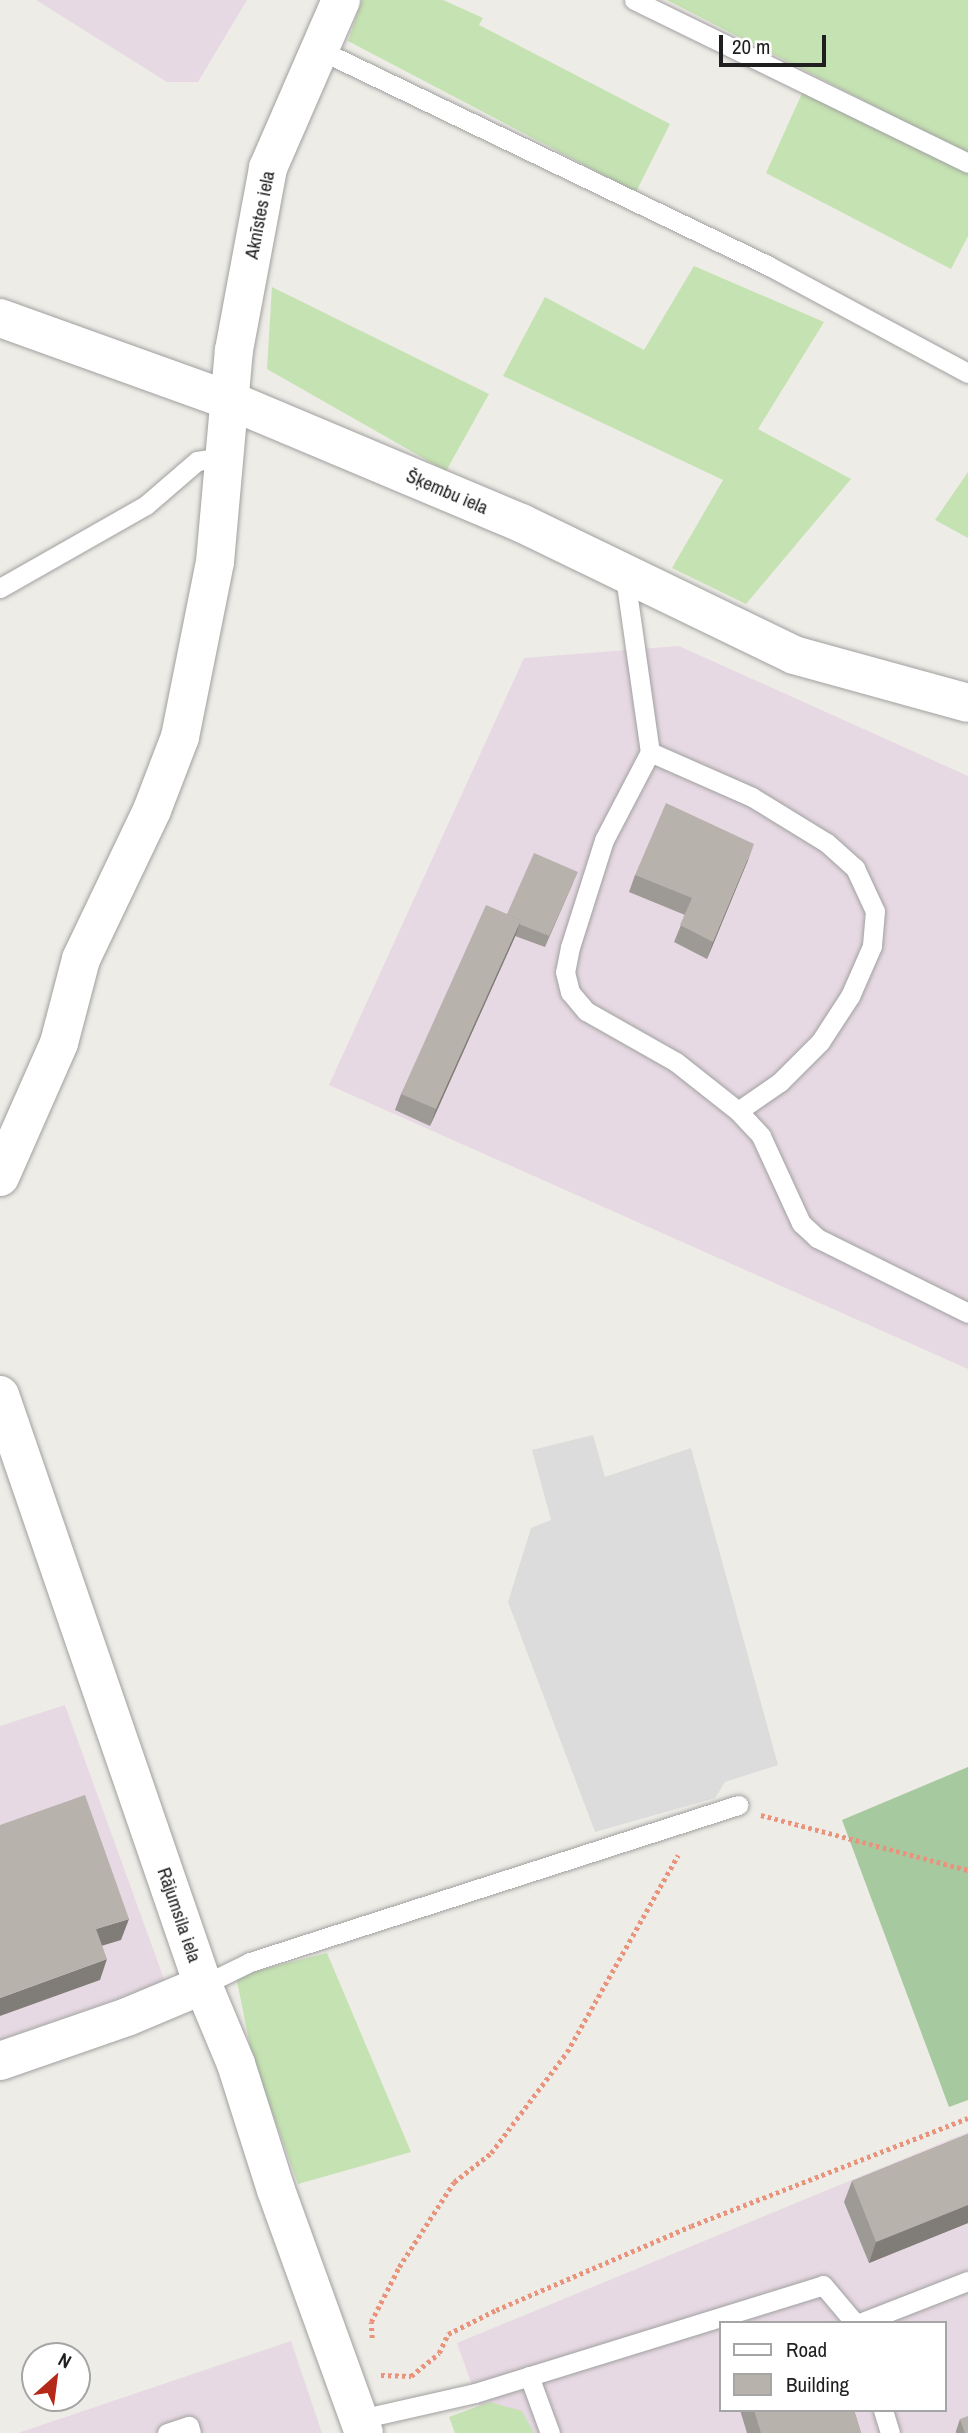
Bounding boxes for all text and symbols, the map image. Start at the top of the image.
scale bar [723,21,830,65]
text: 20 m [732,32,770,61]
street label: Aknīstes iela [240,169,280,261]
street label: Šķembu iela [403,465,491,519]
street label: Rājumsila iela [152,1865,206,1965]
legend [720,2321,947,2412]
text: Road [786,2335,827,2364]
north arrow [21,2342,91,2412]
text: N [54,2346,76,2374]
text: Building [786,2370,849,2399]

